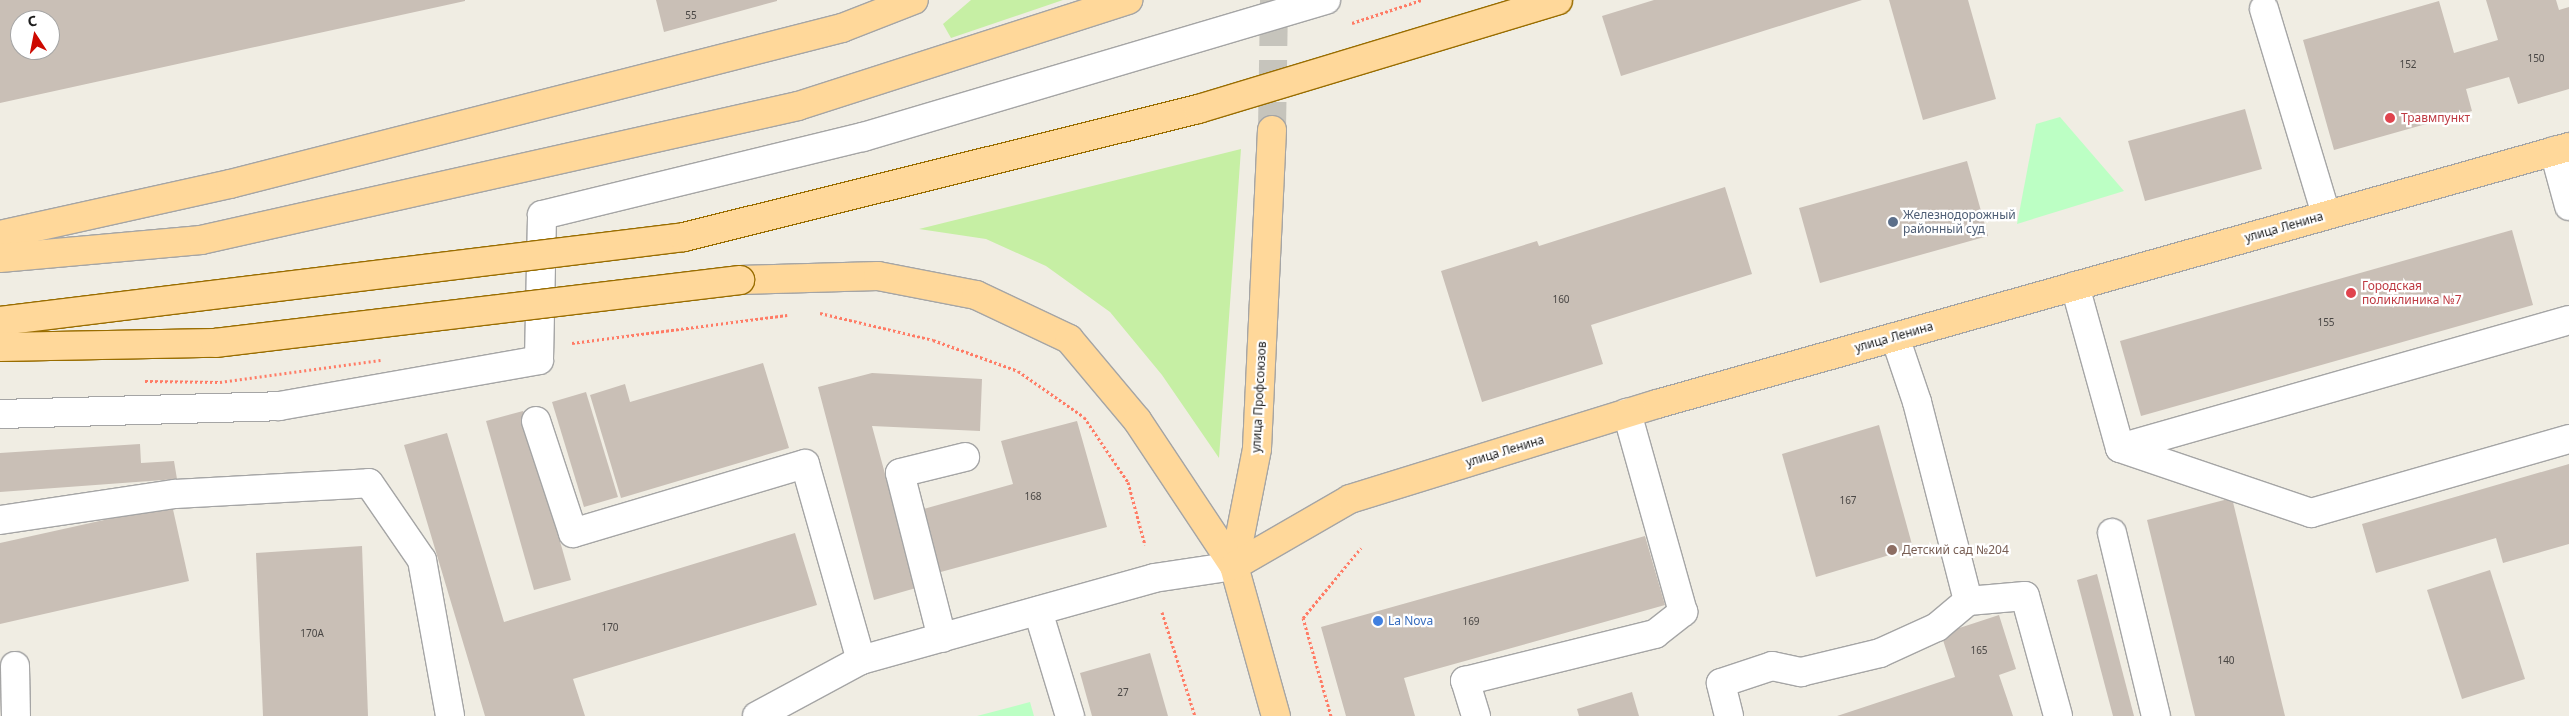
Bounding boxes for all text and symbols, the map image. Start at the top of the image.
north arrow [10,10,60,60]
house number: 55 [685,10,697,22]
text: С [26,11,38,31]
house number: 150 [2527,53,2545,65]
house number: 152 [2399,59,2417,71]
marker: Травмпункт [2383,111,2397,125]
place label: Травмпункт [2401,111,2470,125]
place label: Железнодорожный районный суд [1903,208,2016,236]
street label: улица Ленина [2243,209,2325,245]
marker: Железнодорожный районный суд [1887,216,1899,228]
place label: Городская поликлиника №7 [2362,279,2462,307]
marker: Городская поликлиника №7 [2344,286,2358,300]
house number: 160 [1552,294,1570,306]
house number: 155 [2317,317,2335,329]
street label: улица Ленина [1853,319,1935,355]
street label: улица Профсоюзов [1249,341,1269,453]
street label: улица Ленина [1464,432,1546,470]
house number: 168 [1024,491,1042,503]
house number: 167 [1839,495,1857,507]
place label: Детский сад №204 [1902,543,2009,557]
marker: Детский сад №204 [1886,544,1898,556]
place label: La Nova [1388,614,1433,628]
marker: La Nova [1372,615,1384,627]
house number: 169 [1462,616,1480,628]
house number: 170 [601,622,619,634]
house number: 170А [300,628,324,640]
house number: 165 [1970,645,1988,657]
house number: 140 [2217,655,2235,667]
house number: 27 [1117,687,1129,699]

